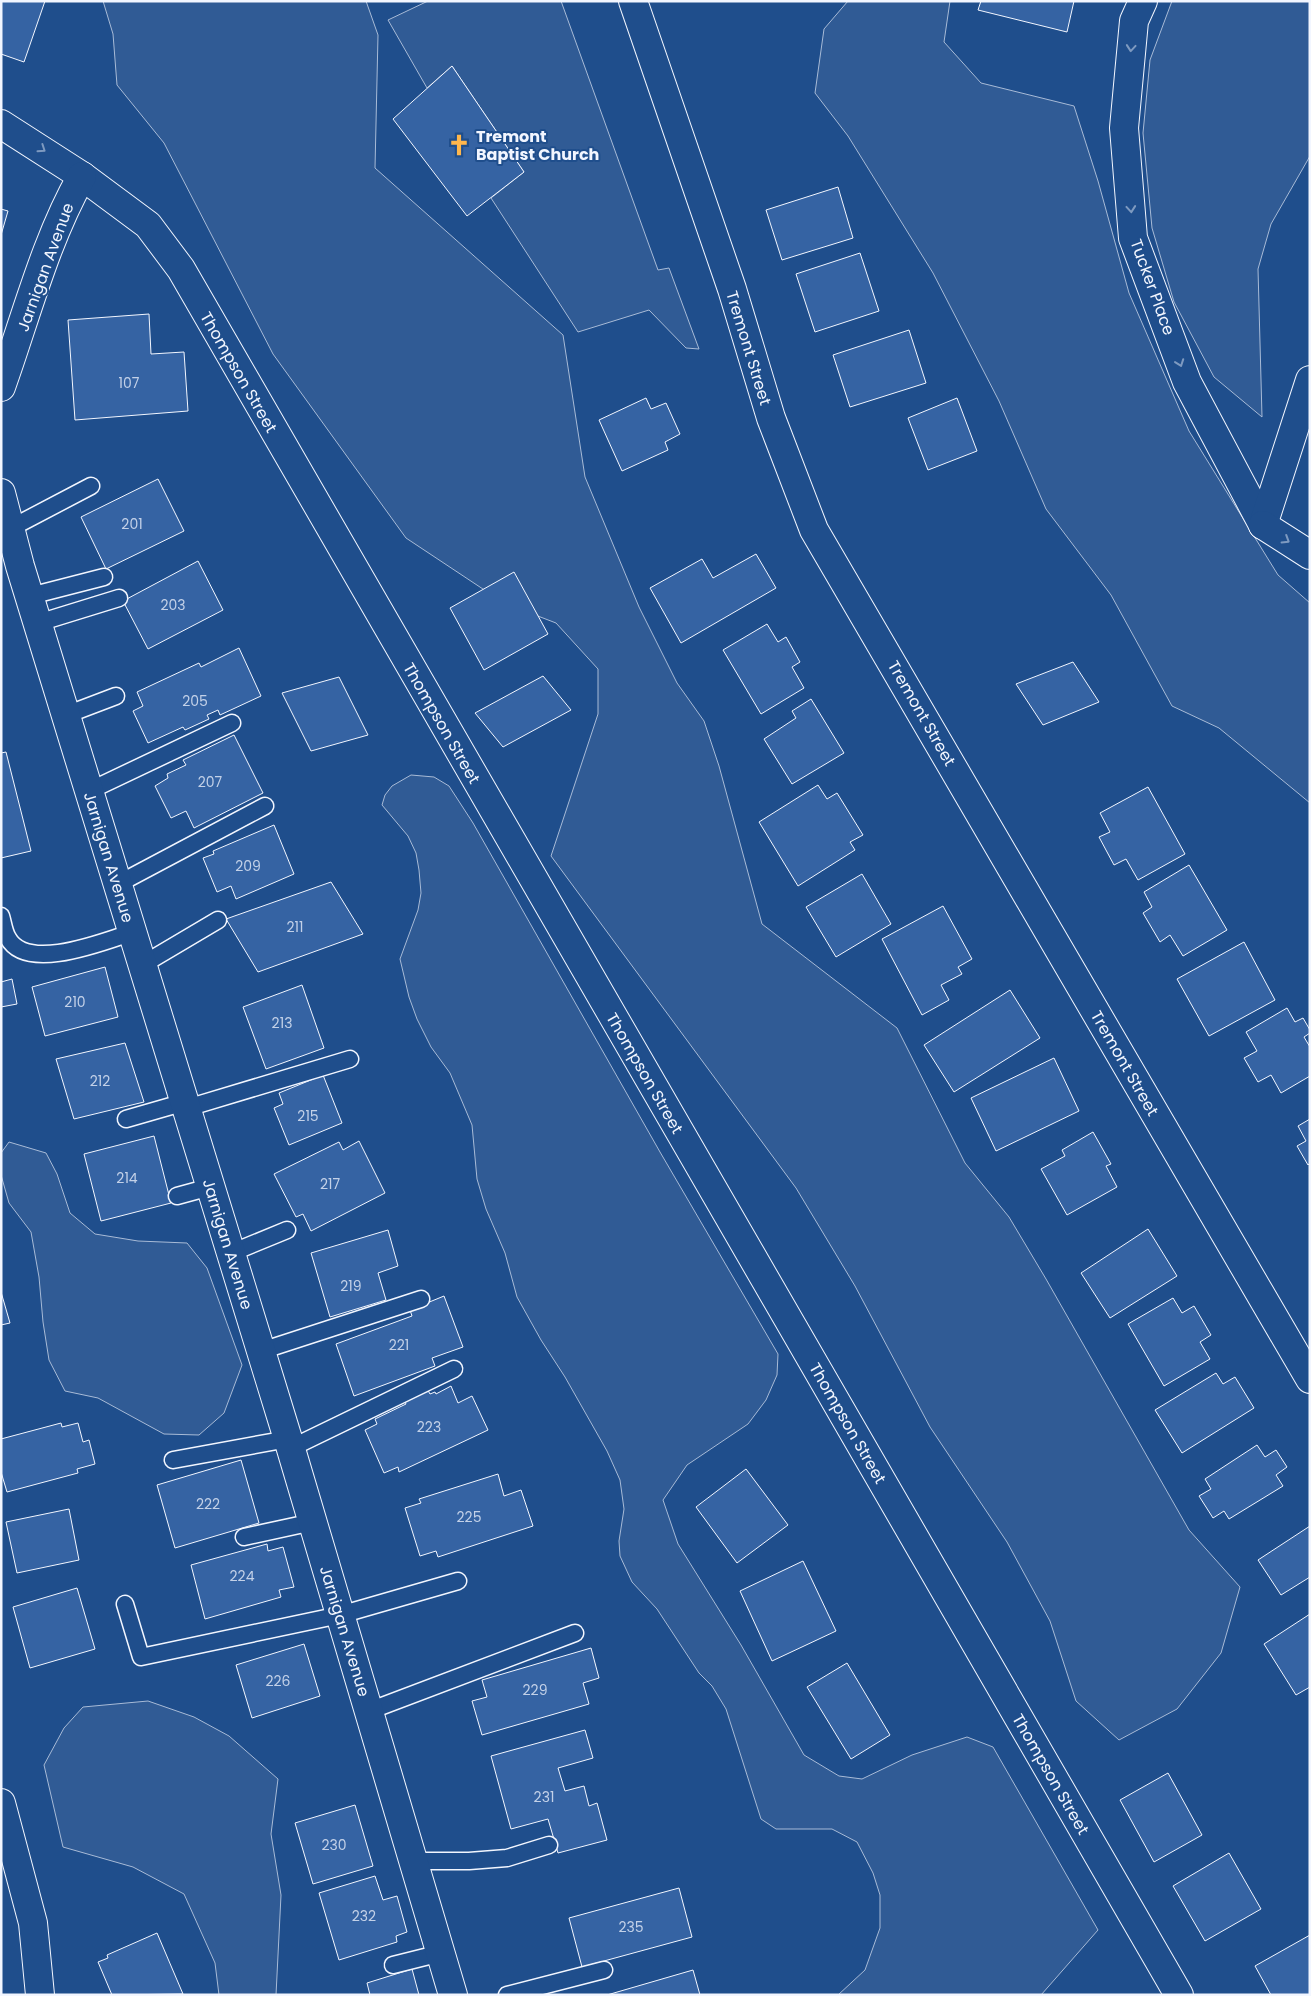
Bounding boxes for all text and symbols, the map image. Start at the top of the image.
one-way arrow [1126,44,1137,52]
place label: Tremont Baptist Church [476,125,599,166]
church icon: Tremont Baptist Church [446,132,472,158]
one-way arrow [37,143,46,153]
street label: Jarnigan Avenue [11,199,80,335]
one-way arrow [1125,206,1136,214]
street label: Tucker Place [1125,236,1181,338]
street label: Tremont Street [720,288,777,408]
street label: Thompson Street [195,307,283,437]
one-way arrow [1175,359,1185,367]
house number: 107 [119,373,140,393]
house number: 201 [121,514,143,534]
one-way arrow [1281,533,1290,543]
house number: 203 [160,595,186,615]
street label: Tremont Street [882,656,961,770]
street label: Thompson Street [398,658,486,788]
house number: 205 [182,691,208,711]
house number: 207 [198,772,223,792]
street label: Jarnigan Avenue [78,789,139,925]
house number: 209 [235,856,261,876]
house number: 211 [286,917,304,937]
house number: 210 [64,992,86,1012]
street label: Tremont Street [1085,1006,1164,1120]
street label: Thompson Street [601,1008,689,1138]
house number: 213 [272,1013,292,1033]
house number: 212 [90,1071,110,1091]
house number: 215 [297,1106,319,1126]
house number: 214 [116,1168,138,1188]
house number: 217 [320,1174,340,1194]
street label: Jarnigan Avenue [197,1176,258,1312]
house number: 219 [340,1276,362,1296]
house number: 221 [389,1335,409,1355]
street label: Thompson Street [804,1358,892,1488]
house number: 223 [417,1417,441,1437]
house number: 222 [196,1494,220,1514]
house number: 225 [457,1507,481,1527]
street label: Jarnigan Avenue [314,1563,375,1699]
house number: 224 [230,1566,255,1586]
house number: 226 [266,1671,291,1691]
house number: 229 [523,1680,547,1700]
street label: Thompson Street [1007,1709,1095,1839]
house number: 231 [534,1787,554,1807]
house number: 230 [321,1835,347,1855]
house number: 232 [352,1906,376,1926]
house number: 235 [618,1917,644,1937]

